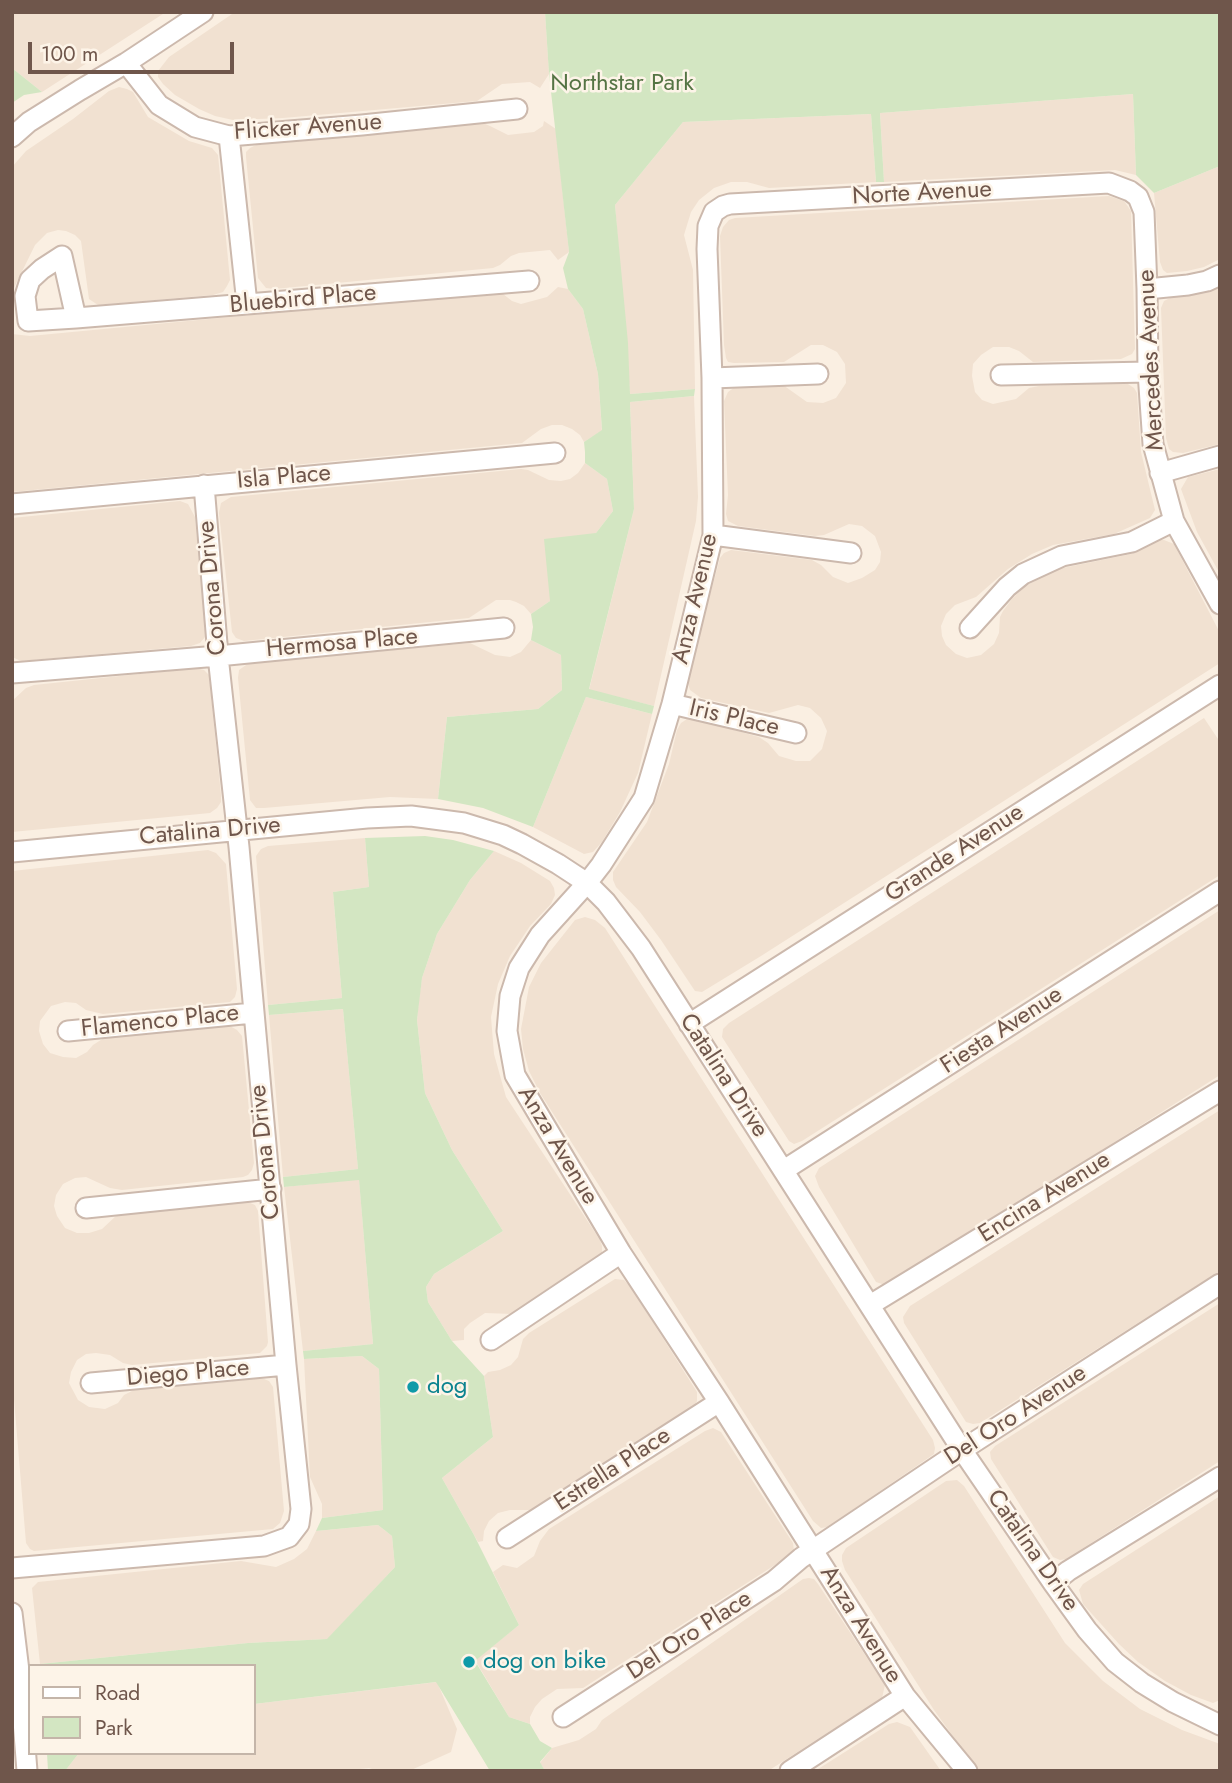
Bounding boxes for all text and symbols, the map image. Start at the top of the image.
scale bar [32,28,238,72]
text: 100 m [41,39,98,69]
park label: Northstar Park [550,70,694,98]
street label: Flicker Avenue [233,108,383,148]
street label: Norte Avenue [851,176,993,212]
street label: Mercedes Avenue [1133,269,1171,451]
street label: Bluebird Place [229,279,377,321]
street label: Isla Place [236,460,332,496]
street label: Corona Drive [193,519,233,657]
street label: Anza Avenue [667,531,725,667]
street label: Hermosa Place [265,623,419,665]
street label: Iris Place [686,695,782,743]
street label: Grande Avenue [880,799,1030,909]
street label: Catalina Drive [138,811,282,853]
street label: Fiesta Avenue [936,981,1068,1081]
street label: Flamenco Place [80,999,240,1045]
street label: Catalina Drive [672,1009,774,1143]
street label: Anza Avenue [510,1082,604,1210]
street label: Corona Drive [245,1083,287,1221]
street label: Encina Avenue [974,1146,1116,1250]
street label: Diego Place [126,1354,250,1394]
street label: Del Oro Avenue [940,1359,1092,1473]
place label: dog [427,1373,467,1401]
marker: dog [405,1379,421,1395]
street label: Estrella Place [550,1422,676,1518]
street label: Catalina Drive [980,1485,1084,1617]
street label: Anza Avenue [813,1561,907,1689]
street label: Del Oro Place [622,1585,758,1687]
place label: dog on bike [483,1648,606,1676]
marker: dog on bike [461,1654,477,1670]
legend [28,1664,256,1755]
text: Road [95,1678,140,1708]
text: Park [95,1713,132,1743]

